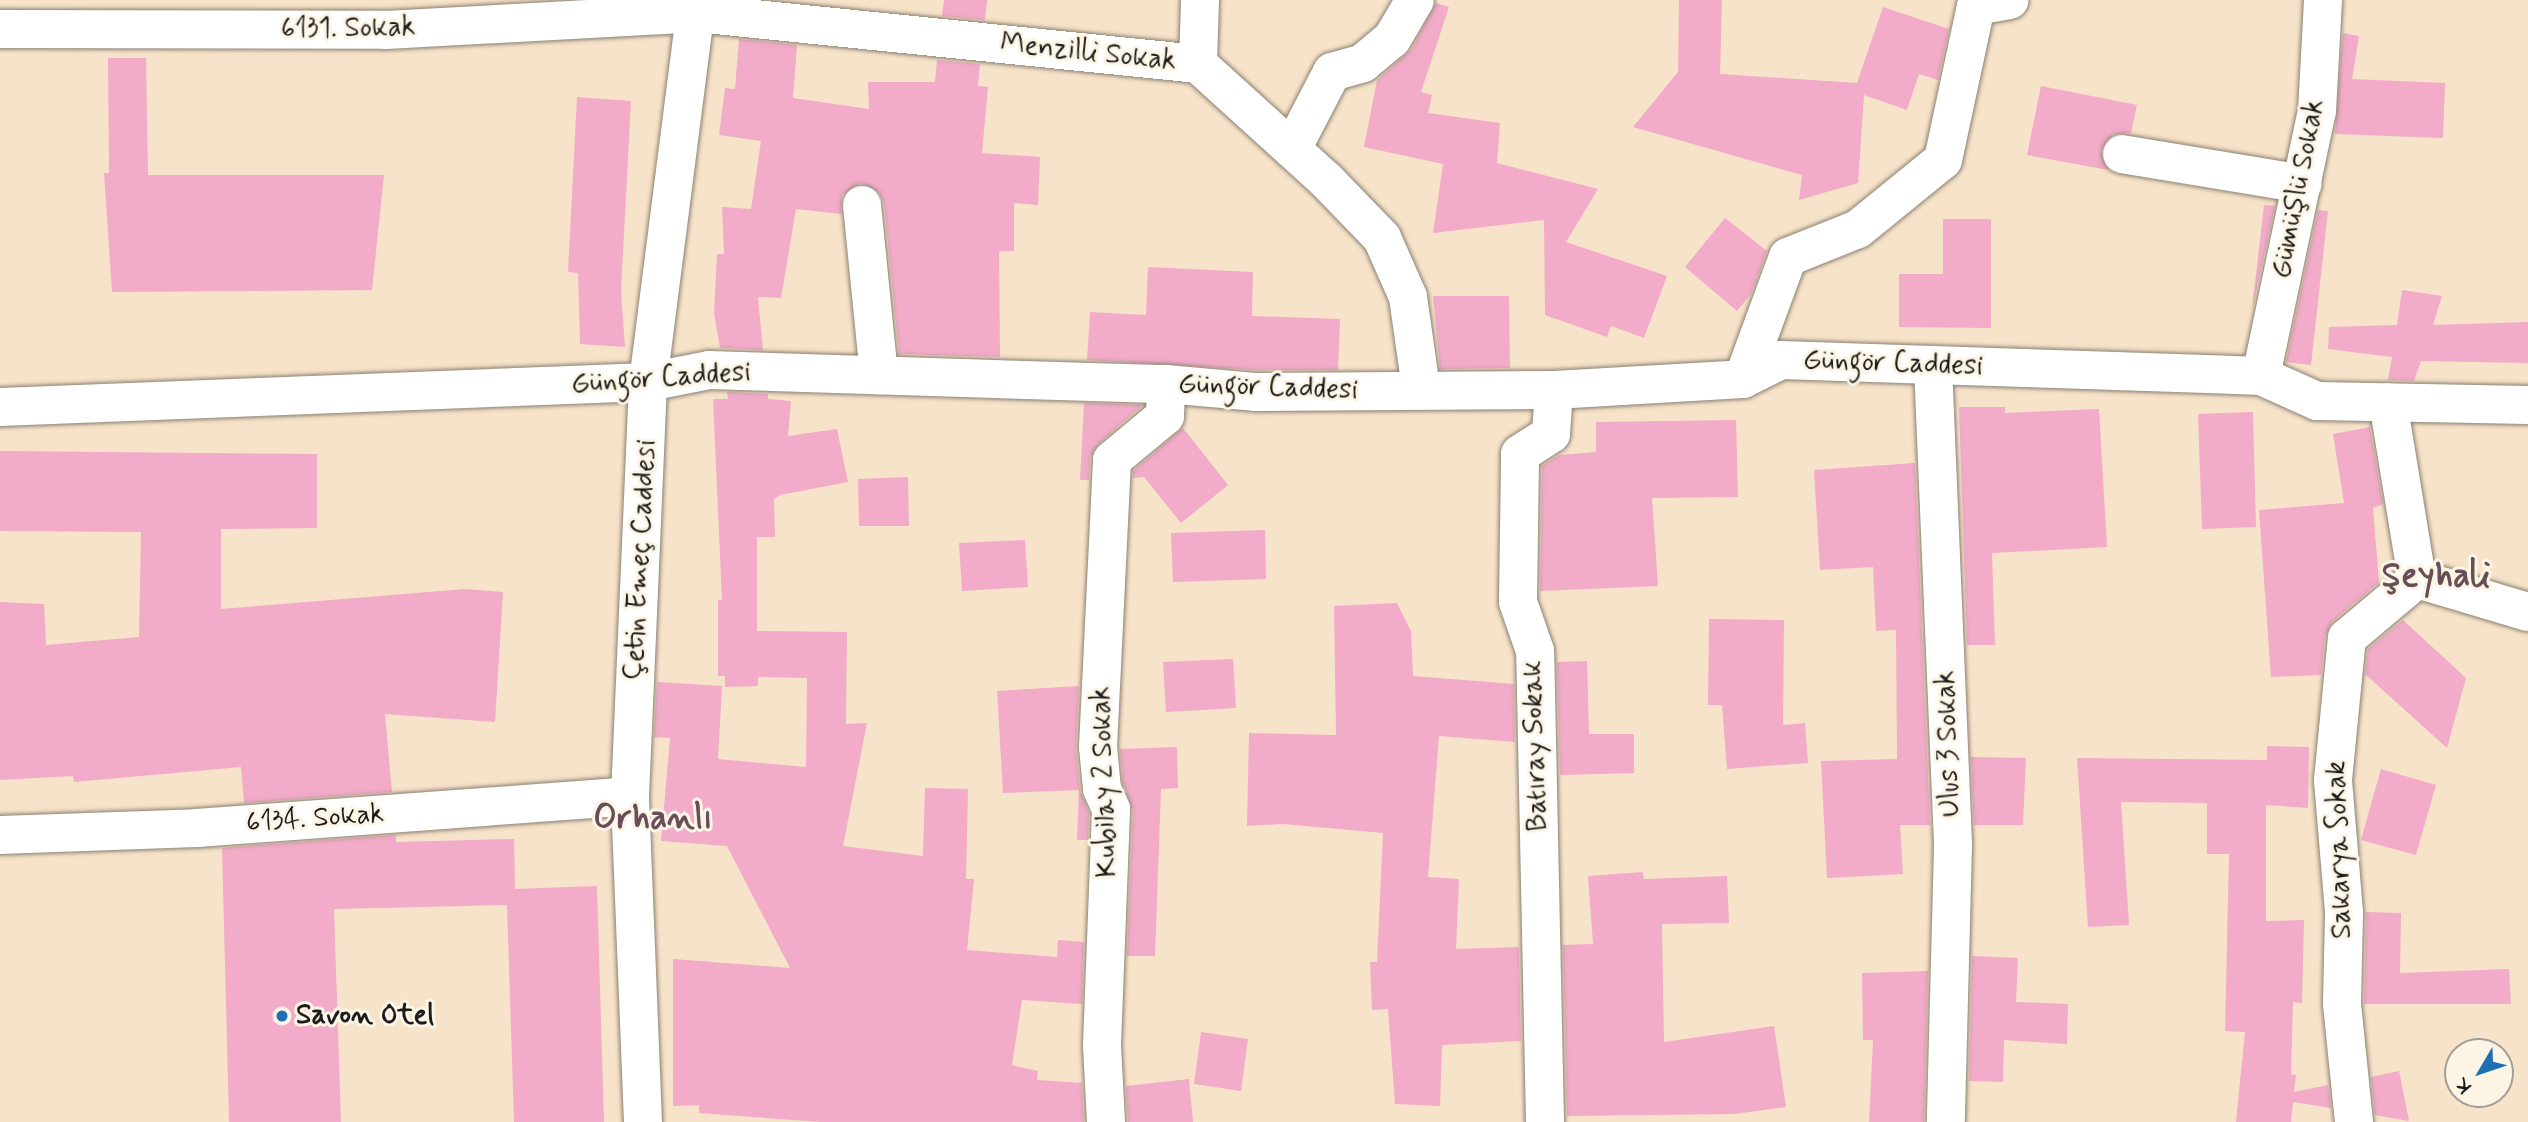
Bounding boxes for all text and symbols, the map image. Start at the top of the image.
street label: 6131. Sokak [280,11,416,47]
street label: Menzilli Sokak [998,27,1178,79]
street label: Gümüşlü Sokak [2265,97,2333,281]
street label: Güngör Caddesi [1800,344,1986,384]
street label: Güngör Caddesi [567,356,755,402]
street label: Güngör Caddesi [1175,368,1361,408]
street label: Çetin Emeç Caddesi [618,441,664,679]
district label: Şeyhali [2382,555,2490,597]
street label: Batıray Sokak [1516,661,1556,831]
street label: Ulus 3 Sokak [1930,670,1968,818]
street label: Kubilay 2 Sokak [1085,686,1125,878]
street label: Sakarya Sokak [2320,759,2360,941]
street label: 6134. Sokak [245,797,385,841]
district label: Orhanlı [593,797,713,839]
place label: Savon Otel [296,999,435,1033]
marker: Savon Otel [274,1008,290,1024]
north arrow [2444,1038,2514,1108]
text: K [2450,1072,2478,1098]

